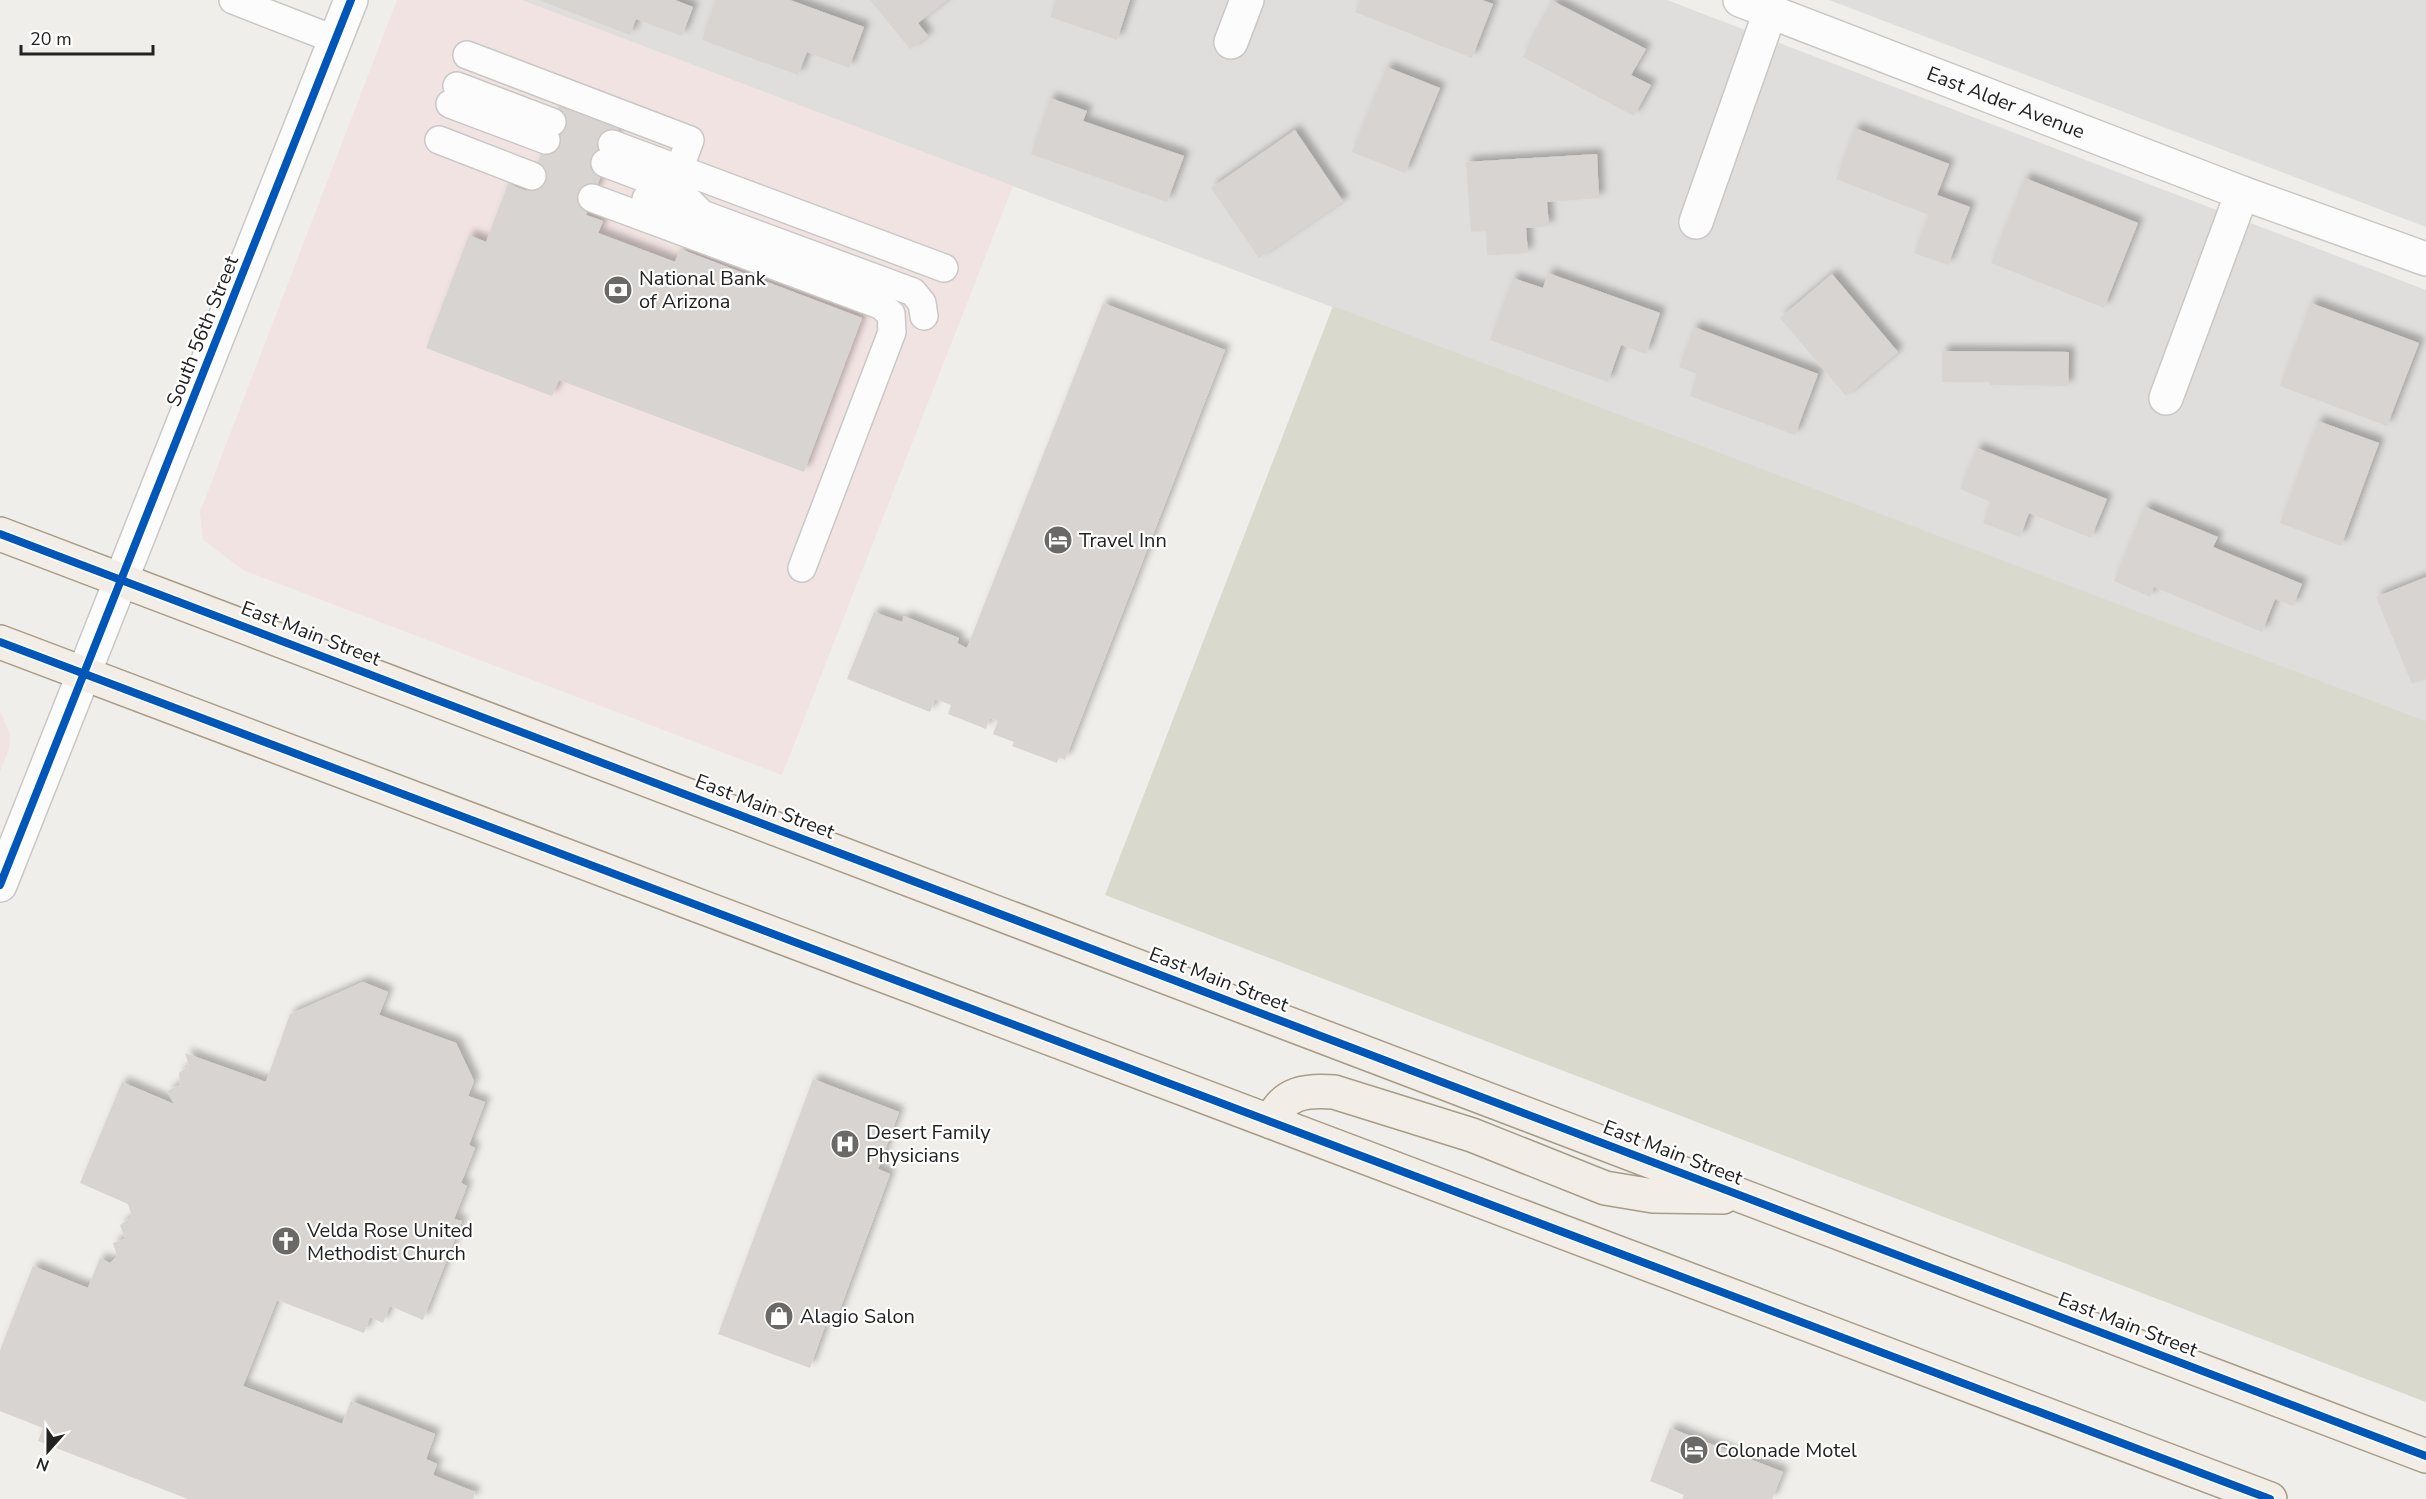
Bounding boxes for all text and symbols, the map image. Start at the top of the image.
scale bar [21,18,153,56]
text: 20 m [30,27,72,51]
street label: East Alder Avenue [1923,60,2089,145]
street label: South 56th Street [160,251,245,411]
place label: National Bank of Arizona [639,265,767,315]
bank icon: National Bank of Arizona [602,274,634,306]
hotel icon: Travel Inn [1042,524,1074,556]
place label: Travel Inn [1079,527,1167,554]
street label: East Main Street [237,594,385,673]
street label: East Main Street [691,767,839,846]
street label: East Main Street [1145,940,1293,1019]
street label: East Main Street [1599,1113,1747,1192]
place label: Desert Family Physicians [866,1119,991,1169]
hospital icon: Desert Family Physicians [829,1128,861,1160]
place label: Velda Rose United Methodist Church [306,1217,473,1267]
church icon: Velda Rose United Methodist Church [270,1225,302,1257]
street label: East Main Street [2054,1285,2202,1364]
shop icon: Alagio Salon [763,1300,795,1332]
place label: Alagio Salon [800,1303,915,1330]
north arrow [18,1421,78,1481]
hotel icon: Colonade Motel [1678,1434,1710,1466]
place label: Colonade Motel [1715,1437,1857,1464]
text: N [33,1452,53,1476]

